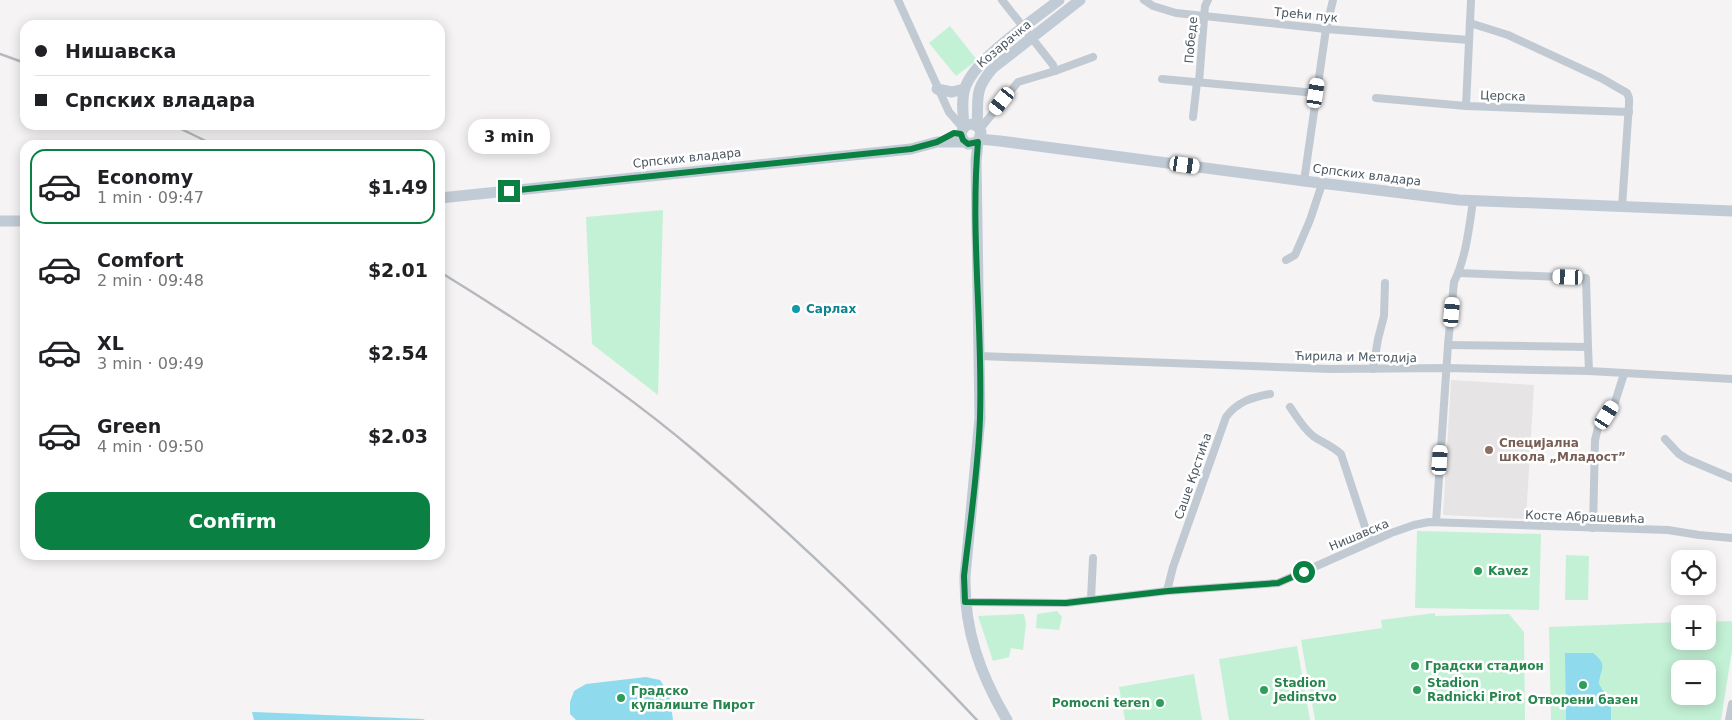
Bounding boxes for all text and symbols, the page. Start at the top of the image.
street label: Трећи пук [1272,5,1339,25]
street label: Победе [1182,16,1200,64]
street label: Козарачка [974,17,1034,71]
text: Нишавска [65,40,176,62]
car [1306,77,1325,109]
car [986,85,1017,117]
street label: Церска [1480,88,1526,104]
text: Српских владара [65,89,255,111]
callout: 3 min [468,119,550,154]
text: 3 min [484,127,534,146]
street label: Српских владара [632,145,742,171]
car [1169,155,1200,175]
street label: Српских владара [1312,161,1422,189]
icon: car [37,164,82,209]
text: Economy [97,166,193,188]
text: $1.49 [368,176,428,198]
route end [498,180,520,202]
text: 1 min · 09:47 [97,188,204,207]
icon: car [37,247,82,292]
text: Comfort [97,249,184,271]
text: $2.01 [368,259,428,281]
car [1552,269,1583,285]
text: 2 min · 09:48 [97,271,204,290]
car [1443,296,1460,328]
place label: Сарлах [806,302,856,316]
marker: Сарлах [790,303,802,315]
icon: car [37,330,82,375]
text: XL [97,332,124,354]
text: $2.54 [368,342,428,364]
street label: Ћирила и Методија [1294,349,1417,365]
text: 3 min · 09:49 [97,354,204,373]
car [1592,398,1621,432]
icon: car [37,413,82,458]
text: Green [97,415,161,437]
text: $2.03 [368,425,428,447]
street label: Саше Крстића [1172,431,1214,521]
place label: Специјална школа „Младост” [1499,436,1626,464]
text: 4 min · 09:50 [97,437,204,456]
marker: Специјална школа „Младост” [1483,444,1495,456]
car [1431,445,1448,475]
button: Confirm [35,492,430,550]
street label: Косте Абрашевића [1525,508,1645,526]
street label: Нишавска [1327,516,1391,554]
map controls [1671,550,1716,705]
button: locate [1671,550,1716,595]
route start [1293,561,1315,583]
place label: Kavez [1488,564,1528,578]
marker: Kavez [1472,565,1484,577]
button: + [1671,605,1716,650]
place label: Градски стадион [1425,659,1544,673]
marker: Градски стадион [1409,660,1421,672]
button: − [1671,660,1716,705]
place label: Stadion Jedinstvo [1273,676,1337,704]
place label: Stadion Radnicki Pirot [1427,676,1522,704]
marker: Отворени базен [1577,679,1589,691]
place label: Градско купалиште Пирот [631,684,755,712]
marker: Stadion Jedinstvo [1258,684,1270,696]
marker: Stadion Radnicki Pirot [1411,684,1423,696]
marker: Градско купалиште Пирот [615,692,627,704]
place label: Отворени базен [1528,693,1638,707]
place label: Pomocni teren [1052,696,1150,710]
marker: Pomocni teren [1154,697,1166,709]

